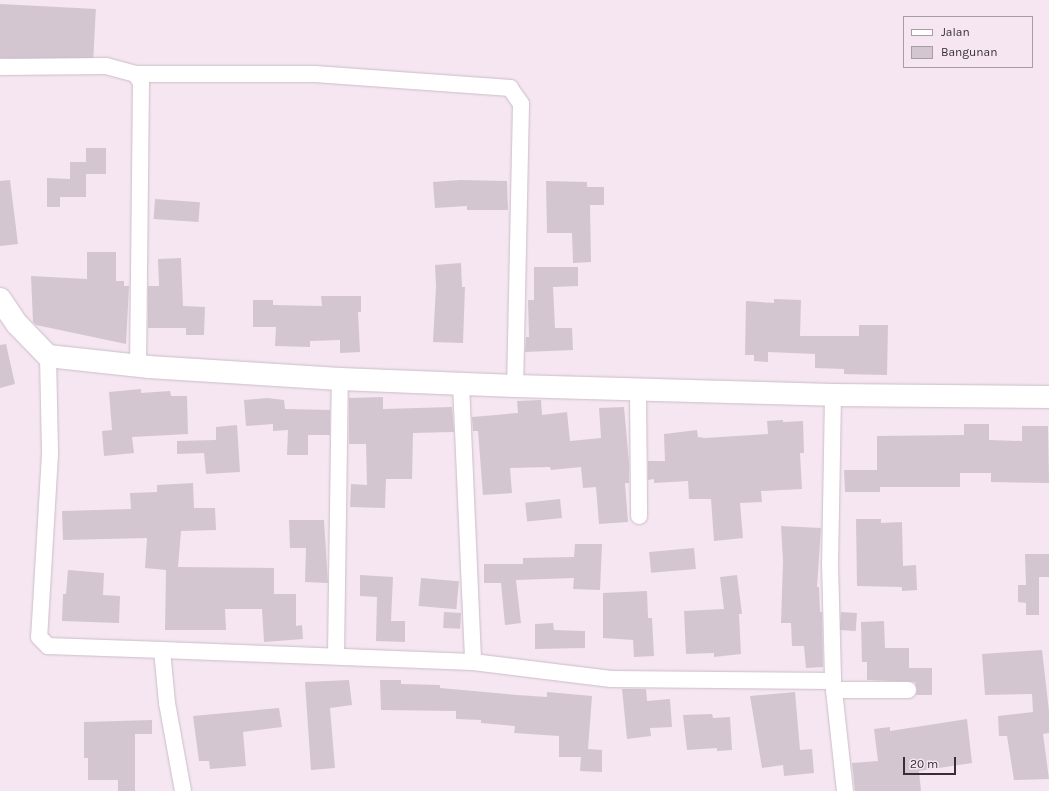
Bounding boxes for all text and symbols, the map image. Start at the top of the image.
legend [903,16,1033,68]
text: Jalan [941,25,970,39]
text: Bangunan [941,45,997,59]
scale bar [905,749,958,775]
text: 20 m [910,757,938,771]

